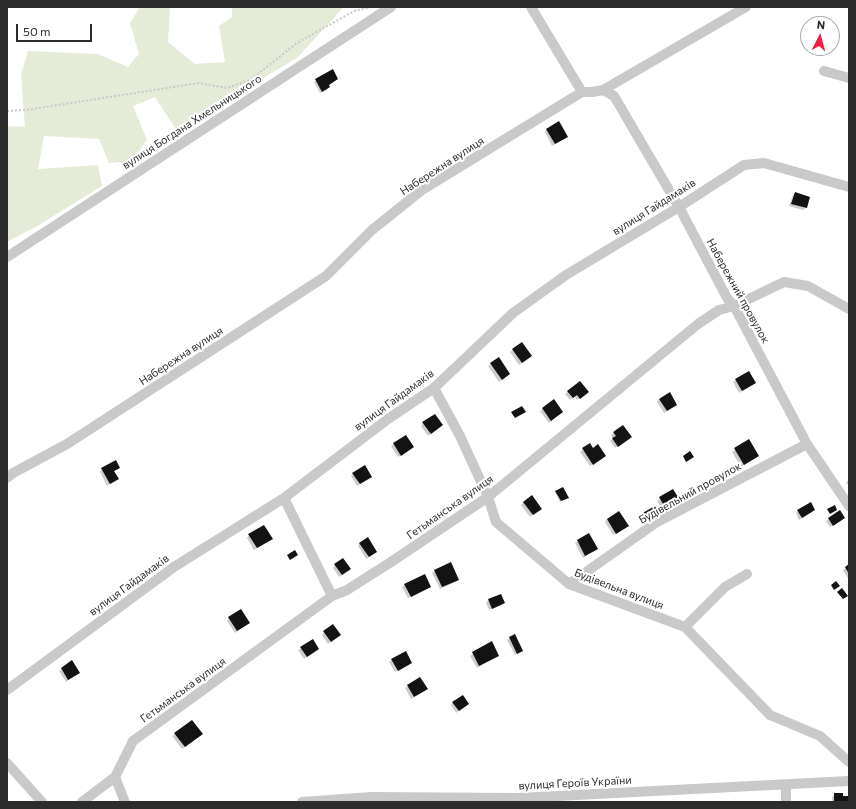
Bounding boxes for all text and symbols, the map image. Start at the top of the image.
scale bar [18,16,94,42]
north arrow [800,16,840,56]
text: N [816,18,826,31]
text: 50 m [23,24,51,38]
street label: вулиця Богдана Хмельницького [120,72,264,172]
street label: Набережна вулиця [398,134,486,198]
street label: вулиця Гайдамаків [610,176,698,238]
street label: Набережний провулок [704,236,772,346]
street label: Набережна вулиця [137,324,225,388]
street label: вулиця Гайдамаків [351,367,437,433]
street label: Будівельний провулок [636,459,744,527]
street label: Гетьманська вулиця [404,472,496,542]
street label: вулиця Гайдамаків [86,552,172,618]
street label: Будівельна вулиця [572,566,666,612]
street label: Гетьманська вулиця [138,655,228,725]
street label: вулиця Героїв України [518,773,632,793]

